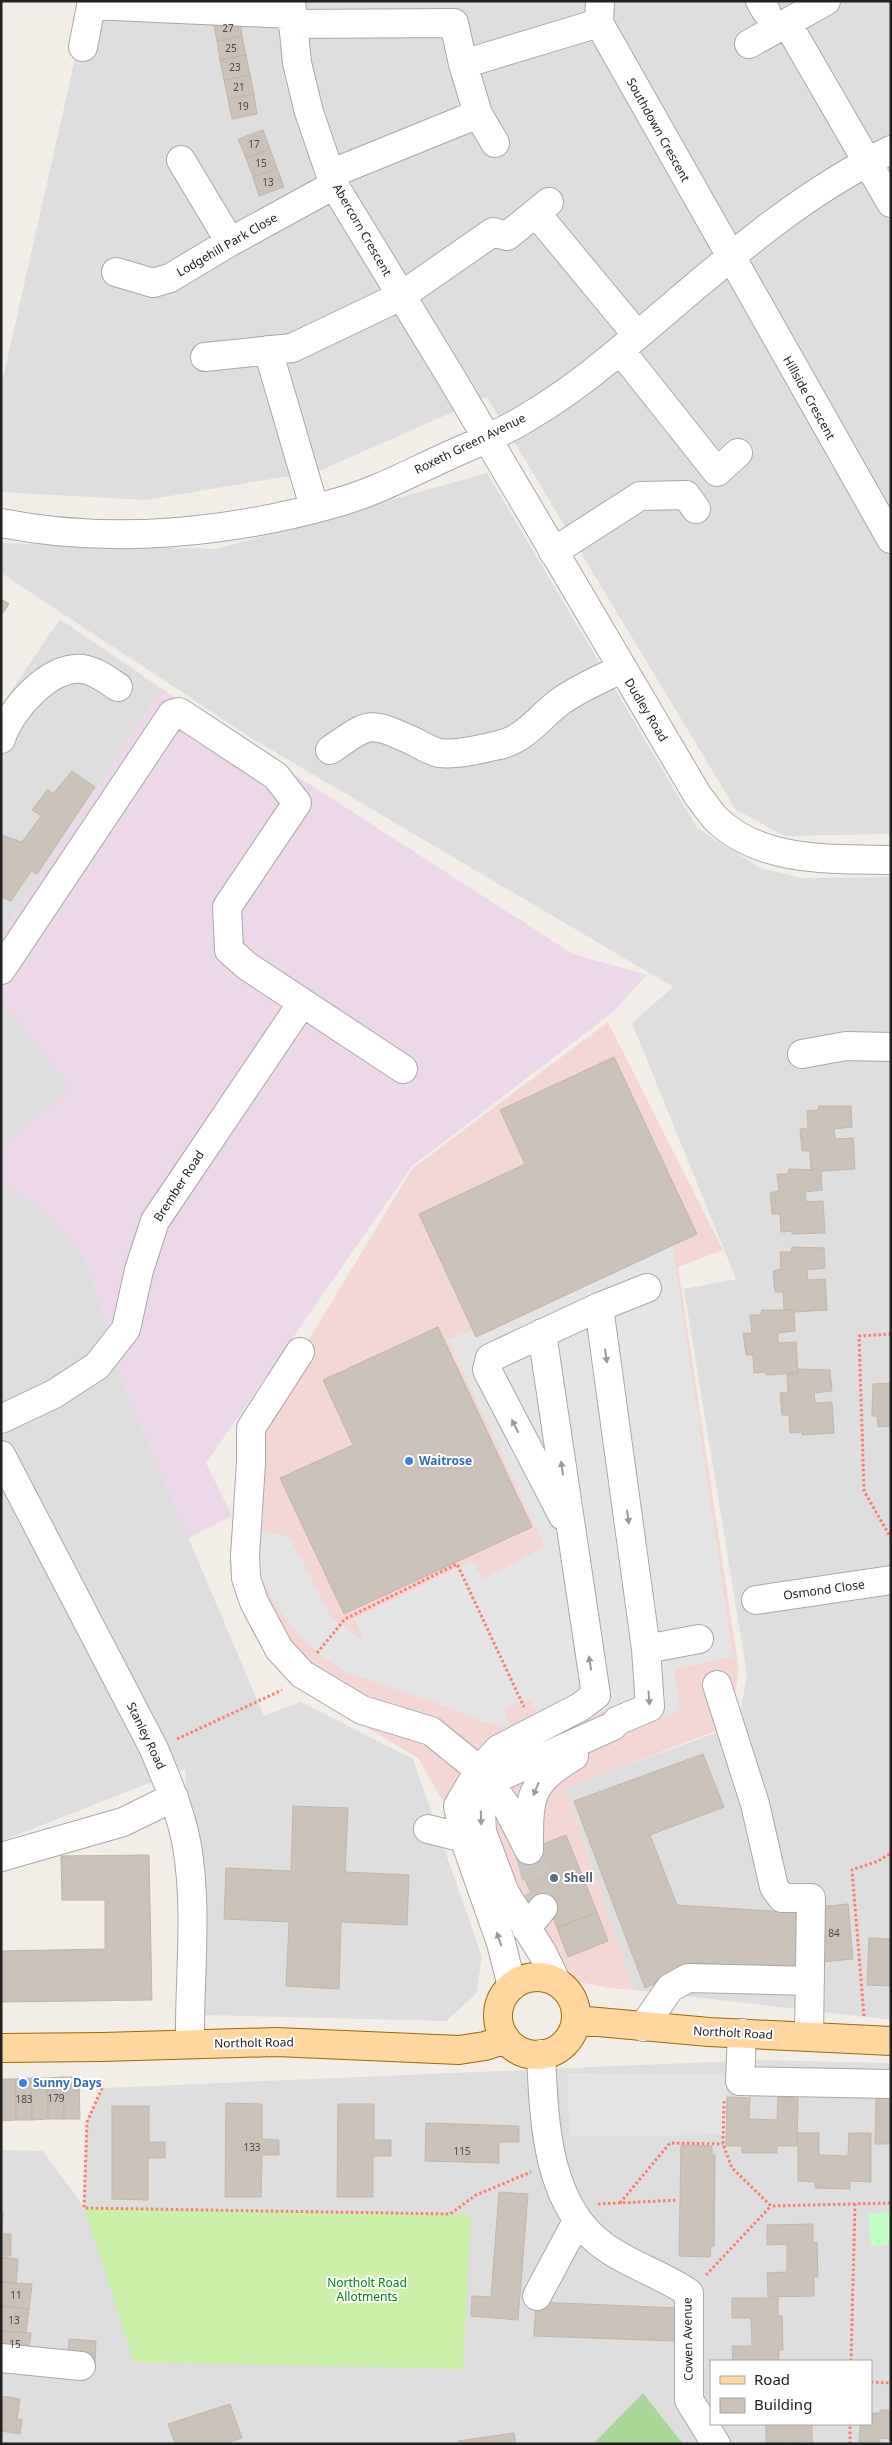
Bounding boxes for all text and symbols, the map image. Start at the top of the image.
house number: 27 [222,21,234,35]
house number: 25 [225,41,237,55]
house number: 23 [229,60,241,74]
street label: Southdown Crescent [623,75,694,185]
house number: 21 [233,80,245,94]
house number: 19 [237,99,249,113]
house number: 17 [248,137,260,151]
house number: 15 [255,156,267,170]
house number: 13 [262,175,274,189]
street label: Abercorn Crescent [329,180,396,280]
street label: Lodgehill Park Close [173,209,280,280]
street label: Hillside Crescent [779,353,840,443]
street label: Roxeth Green Avenue [411,409,528,478]
street label: Dudley Road [621,675,672,745]
street label: Brember Road [149,1147,208,1225]
one-way arrow [602,1348,610,1364]
one-way arrow [511,1419,519,1433]
place label: Waitrose [419,1452,472,1469]
marker: Waitrose [403,1455,415,1467]
one-way arrow [558,1460,566,1476]
one-way arrow [624,1509,632,1525]
street label: Osmond Close [782,1575,866,1604]
one-way arrow [586,1655,594,1671]
one-way arrow [646,1690,654,1706]
street label: Stanley Road [123,1699,170,1772]
one-way arrow [532,1782,540,1797]
one-way arrow [478,1811,486,1827]
place label: Shell [564,1869,593,1886]
marker: Shell [548,1872,560,1884]
house number: 84 [828,1926,840,1940]
one-way arrow [495,1931,503,1946]
street label: Northolt Road [693,2022,773,2043]
street label: Northolt Road [214,2033,294,2052]
place label: Sunny Days [33,2074,102,2091]
marker: Sunny Days [17,2077,29,2089]
house number: 179 [47,2091,65,2105]
house number: 183 [15,2092,33,2106]
house number: 133 [243,2140,261,2154]
house number: 115 [453,2144,471,2158]
park label: Northolt Road Allotments [327,2274,407,2305]
house number: 11 [10,2288,22,2302]
street label: Cowen Avenue [678,2297,697,2381]
house number: 13 [8,2313,20,2327]
house number: 15 [9,2337,21,2351]
legend [710,2360,872,2425]
text: Road [754,2369,790,2389]
text: Building [754,2394,812,2414]

